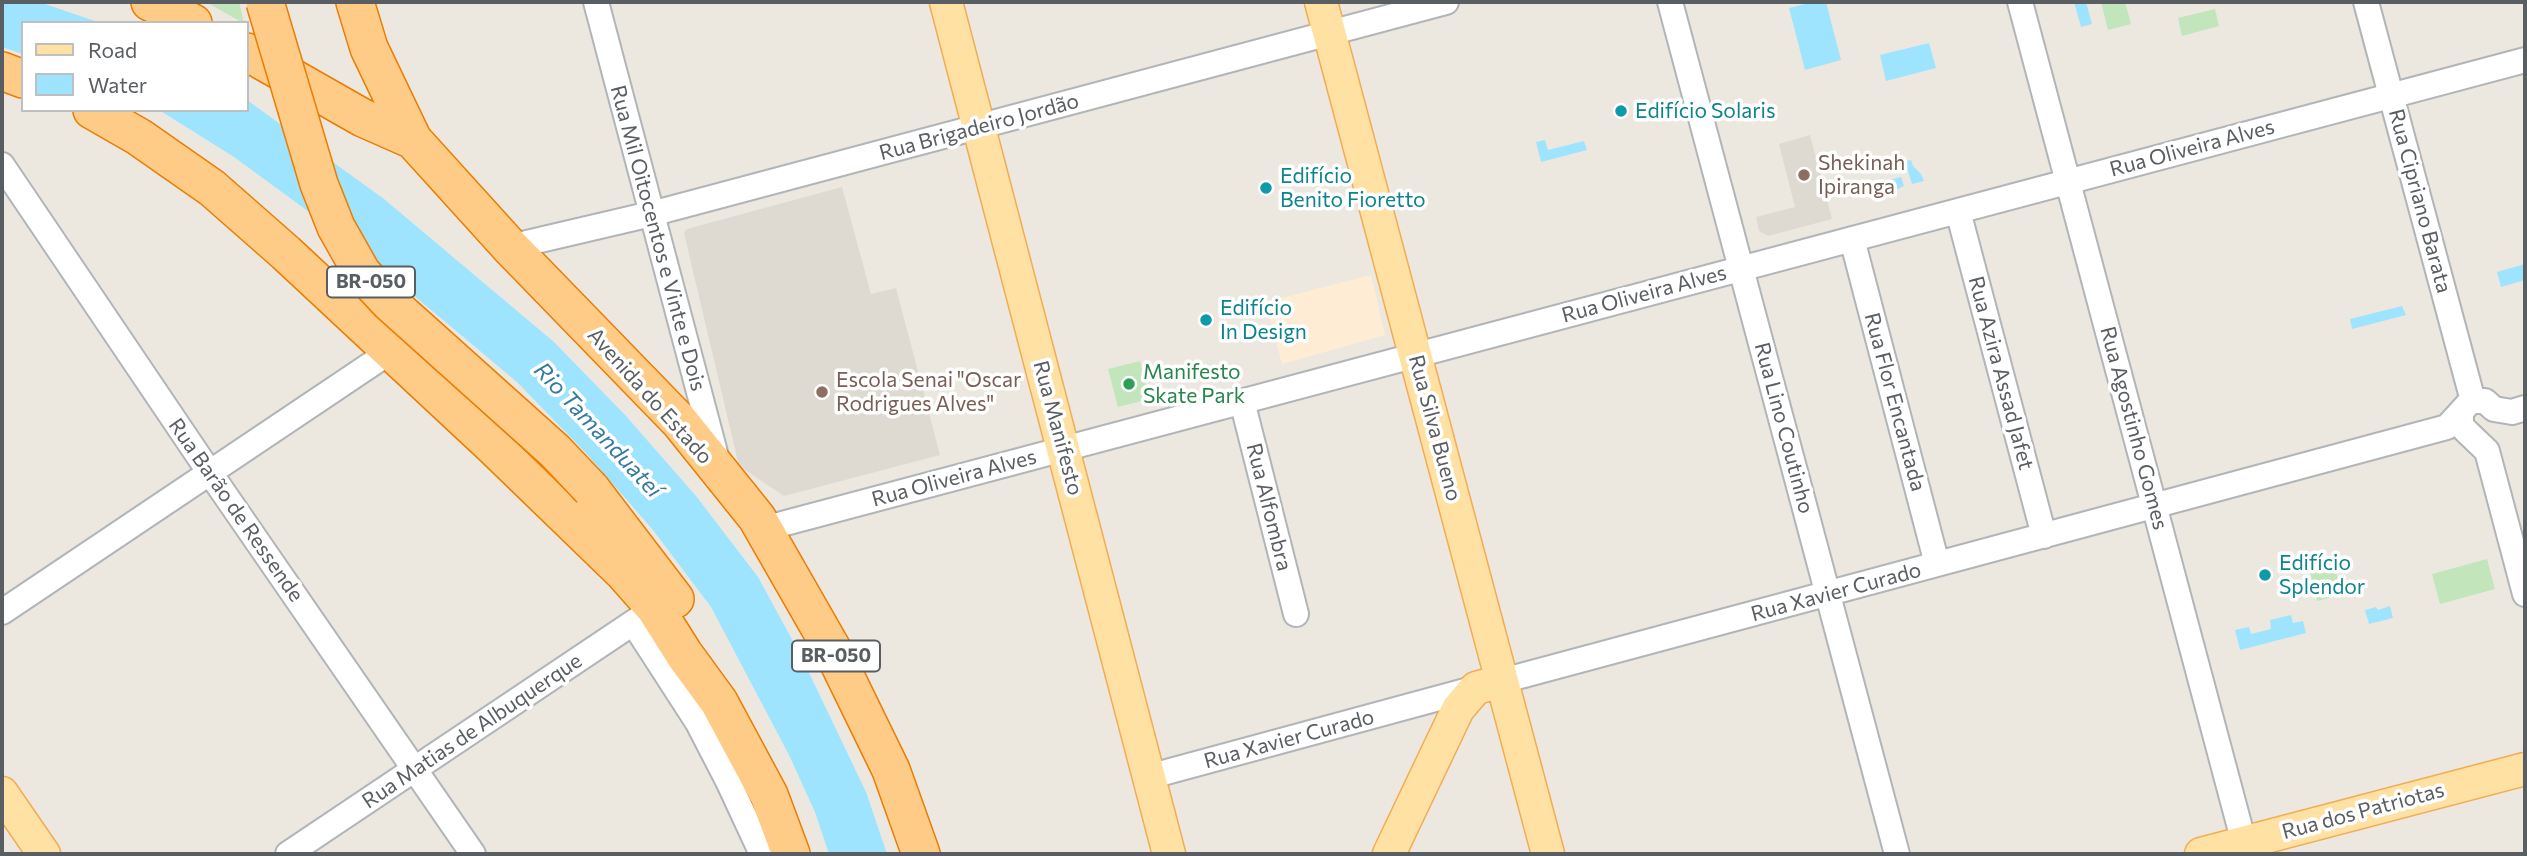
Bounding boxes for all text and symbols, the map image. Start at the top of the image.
legend [21,21,248,112]
text: Road [88,37,137,62]
text: Water [88,72,147,97]
street label: Rua Mil Oitocentos e Vinte e Dois [605,82,711,394]
street label: Rua Brigadeiro Jordão [876,88,1082,166]
place label: Edifício Solaris [1635,98,1776,124]
marker: Edifício Solaris [1613,103,1629,119]
street label: Rua Cipriano Barata [2383,106,2457,296]
street label: Rua Oliveira Alves [2107,114,2277,182]
place label: Shekinah Ipiranga [1818,150,1905,200]
place label: Edifício Benito Fioretto [1280,163,1426,213]
marker: Shekinah Ipiranga [1796,167,1812,183]
marker: Edifício Benito Fioretto [1258,180,1274,196]
street label: Rua Oliveira Alves [1559,260,1729,328]
road number: BR-050 [327,266,415,298]
street label: Rua Azira Assad Jafet [1963,273,2039,473]
place label: Edifício In Design [1220,295,1307,345]
street label: Rua Flor Encantada [1859,310,1931,494]
marker: Edifício In Design [1198,312,1214,328]
street label: Avenida do Estado [582,323,718,469]
street label: Rua Agostinho Gomes [2095,324,2173,532]
street label: Rua Lino Coutinho [1749,340,1819,516]
street label: Rua Silva Bueno [1403,352,1467,504]
water label: Rio Tamanduateí [528,357,668,503]
street label: Rua Manifesto [1028,358,1088,498]
place label: Manifesto Skate Park [1143,359,1245,409]
place label: Escola Senai "Oscar Rodrigues Alves" [836,367,1021,417]
marker: Manifesto Skate Park [1121,376,1137,392]
marker: Escola Senai "Oscar Rodrigues Alves" [814,384,830,400]
street label: Rua Barão de Ressende [163,414,309,606]
street label: Rua Alfombra [1241,441,1297,573]
street label: Rua Oliveira Alves [869,444,1039,512]
place label: Edifício Splendor [2279,550,2365,600]
street label: Rua Xavier Curado [1748,557,1924,627]
marker: Edifício Splendor [2257,567,2273,583]
road number: BR-050 [792,640,880,671]
street label: Rua Matias de Albuquerque [357,648,587,814]
street label: Rua Xavier Curado [1201,704,1377,774]
street label: Rua dos Patriotas [2279,777,2447,845]

